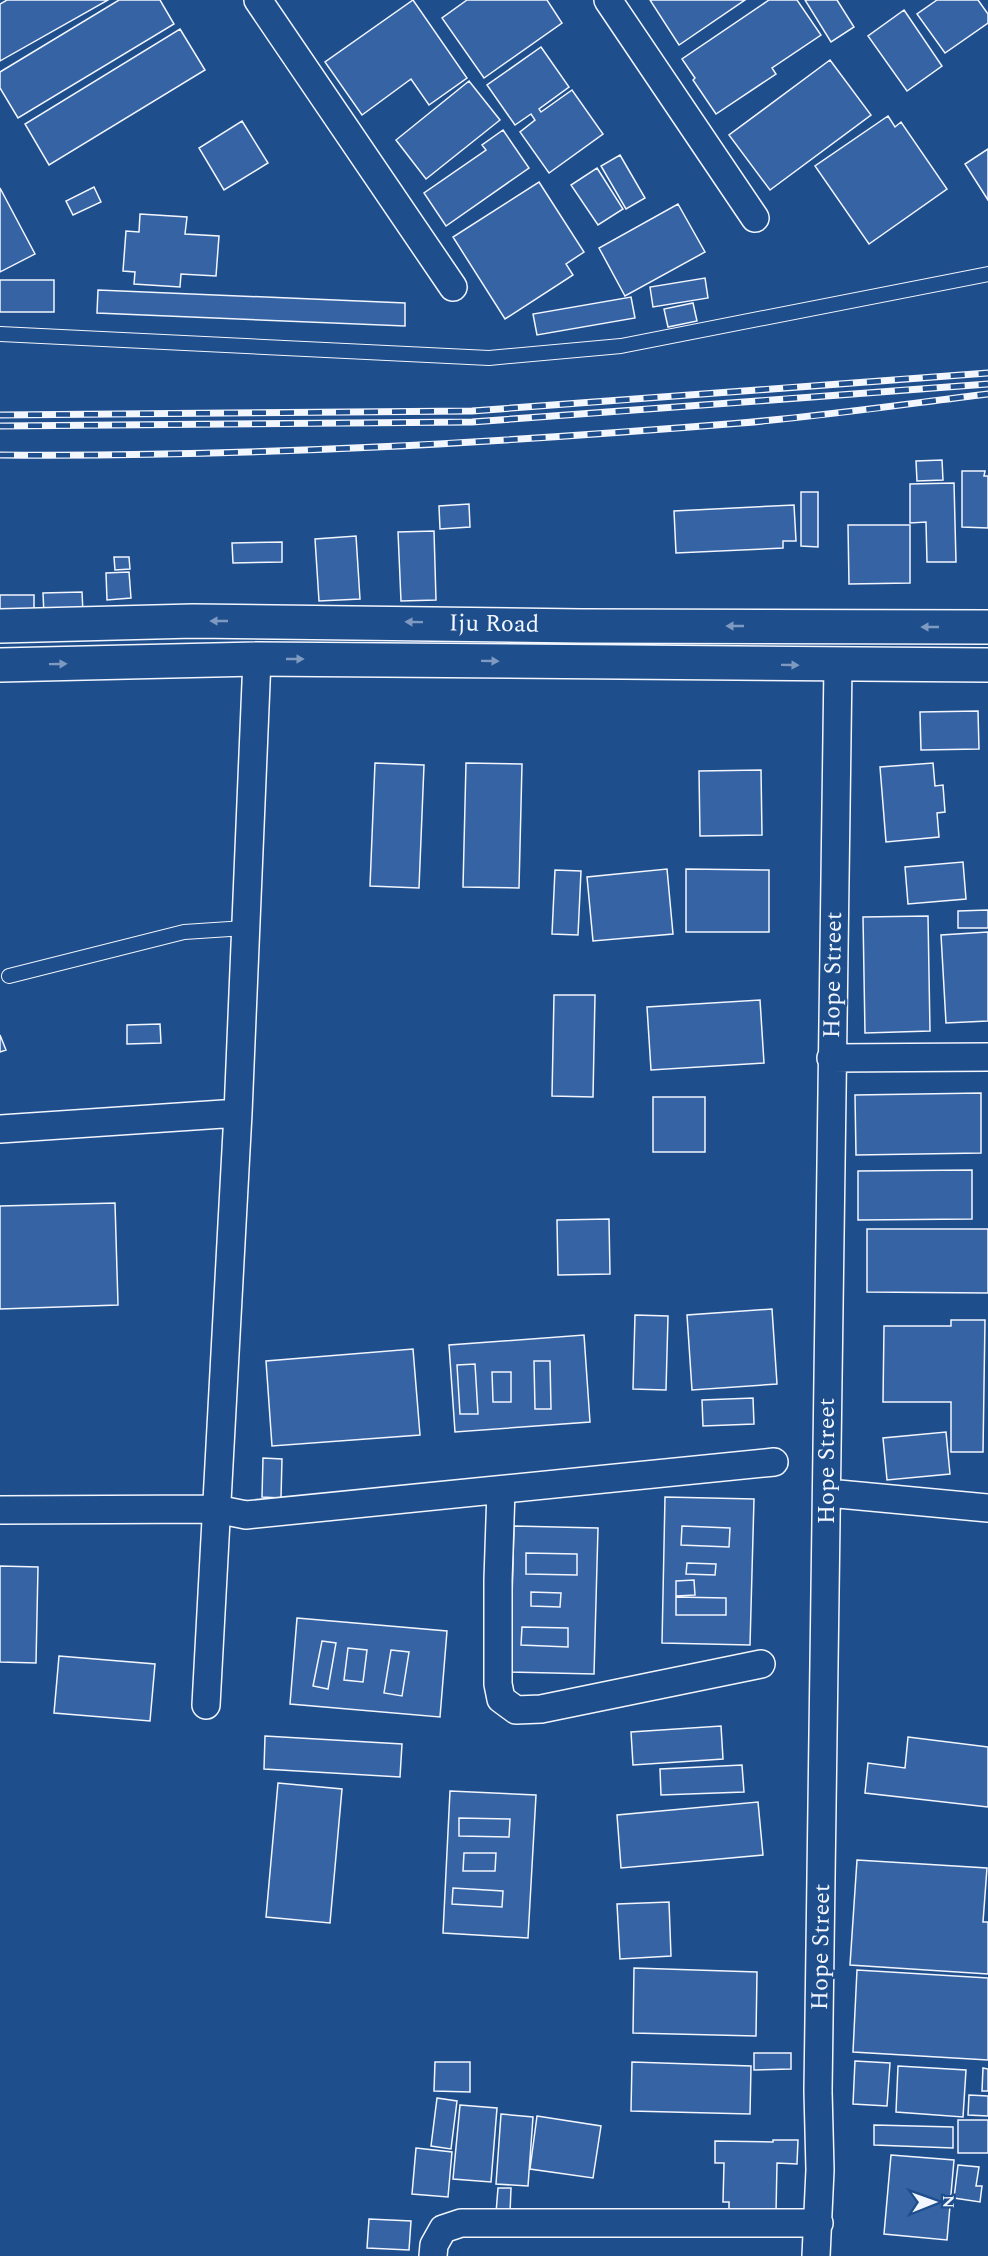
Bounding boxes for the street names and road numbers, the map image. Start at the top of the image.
street label: Iju Road [448,605,540,643]
street label: Hope Street [814,911,852,1039]
street label: Hope Street [809,1398,845,1524]
street label: Hope Street [802,1883,840,2011]

